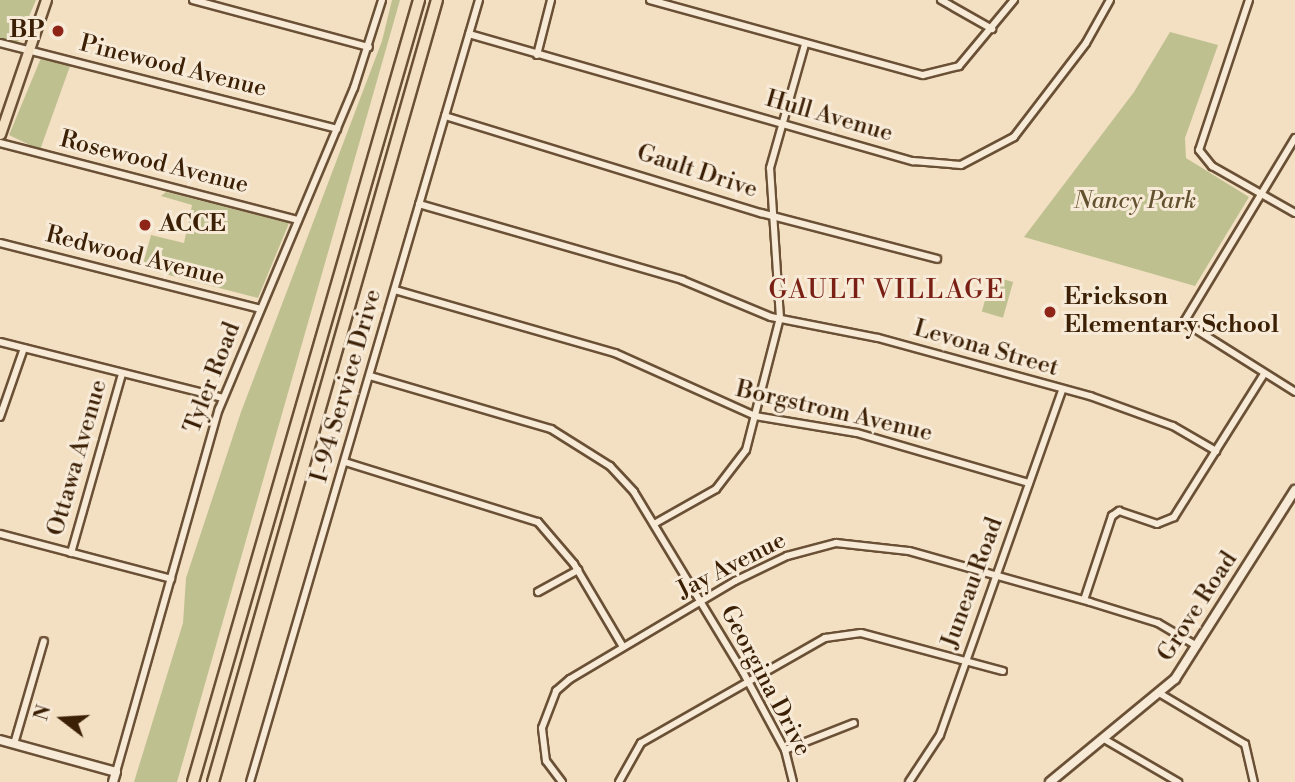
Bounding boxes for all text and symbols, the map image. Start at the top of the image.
place label: BP [9,17,44,45]
marker: BP [50,23,66,39]
street label: Pinewood Avenue [77,30,269,104]
street label: Hull Avenue [762,85,896,149]
street label: Rosewood Avenue [57,126,251,200]
street label: Gault Drive [633,139,761,205]
park label: Nancy Park [1074,188,1196,216]
place label: ACCE [159,211,226,239]
marker: ACCE [137,217,153,233]
street label: Redwood Avenue [43,221,227,293]
district label: GAULT VILLAGE [770,275,1004,307]
place label: Erickson Elementary School [1064,284,1279,340]
street label: I-94 Service Drive [306,286,388,486]
marker: Erickson Elementary School [1042,304,1058,320]
street label: Levona Street [910,315,1062,383]
street label: Tyler Road [179,318,247,438]
street label: Borgstrom Avenue [733,375,935,449]
street label: Ottawa Avenue [42,377,114,539]
street label: Juneau Road [936,514,1010,652]
street label: Jay Avenue [673,526,791,606]
street label: Grove Road [1152,547,1244,667]
street label: Georgina Drive [713,601,817,761]
north arrow [28,684,98,754]
text: N [29,702,57,724]

